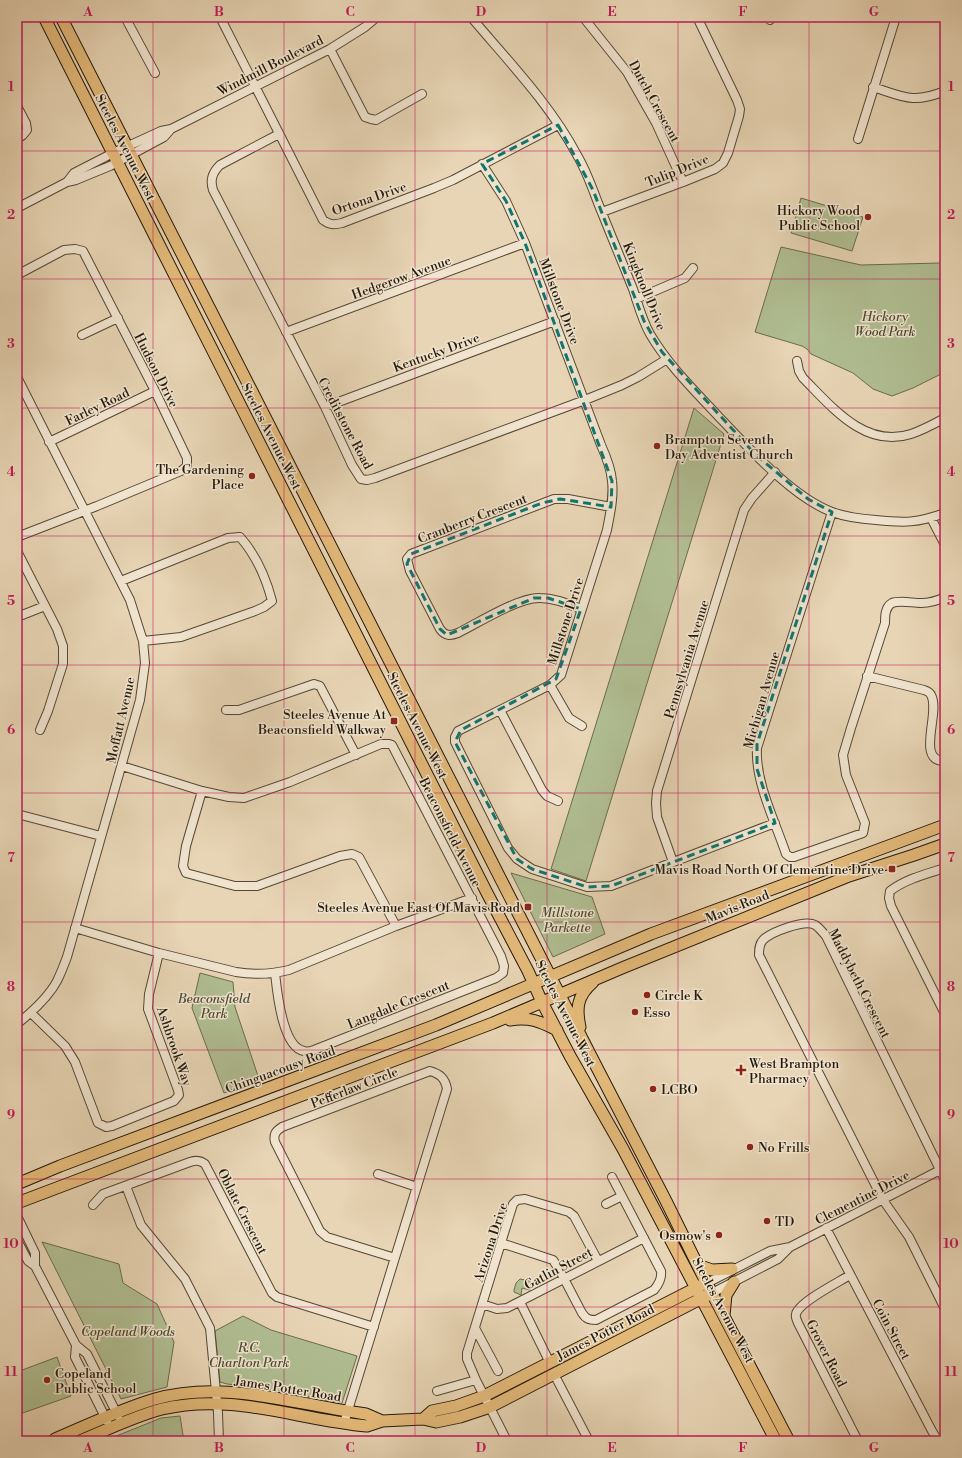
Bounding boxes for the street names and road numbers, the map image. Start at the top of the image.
street label: Windmill Boulevard [214,32,327,100]
street label: Dutch Crescent [625,58,683,146]
street label: Steeles Avenue West [91,92,159,204]
street label: Tulip Drive [643,151,712,191]
street label: Ortona Drive [330,179,409,219]
street label: Kingknoll Drive [619,240,669,333]
street label: Hedgerow Avenue [349,252,454,303]
street label: Millstone Drive [535,256,583,347]
street label: Hudson Drive [130,330,182,411]
street label: Kentucky Drive [391,330,482,376]
street label: Creditstone Road [314,375,376,473]
street label: Steeles Avenue West [237,381,305,493]
street label: Farley Road [63,384,133,429]
street label: Cranberry Crescent [415,491,530,547]
street label: Millstone Drive [544,575,588,667]
street label: Pennsylvania Avenue [661,597,713,721]
street label: Michigan Avenue [740,649,784,751]
street label: Steeles Avenue West [383,670,451,782]
street label: Moffatt Avenue [103,675,139,765]
street label: Beaconsfield Avenue [415,774,485,890]
street label: Mavis Road [703,887,772,927]
street label: Maddybeth Crescent [825,926,894,1041]
street label: Steeles Avenue West [531,958,599,1070]
street label: Langdale Crescent [345,977,452,1033]
street label: Ashbrook Way [153,1004,195,1089]
street label: Chinguacousy Road [223,1042,338,1097]
street label: Pefferlaw Circle [308,1064,401,1112]
street label: Oblate Crescent [214,1166,271,1257]
street label: Clementine Drive [812,1167,913,1229]
street label: Arizona Drive [470,1200,511,1285]
street label: Gatlin Street [522,1244,596,1294]
street label: Steeles Avenue West [689,1255,758,1366]
street label: Coin Street [868,1296,914,1363]
street label: James Potter Road [553,1301,658,1365]
street label: Grover Road [802,1317,850,1390]
street label: James Potter Road [232,1373,343,1405]

